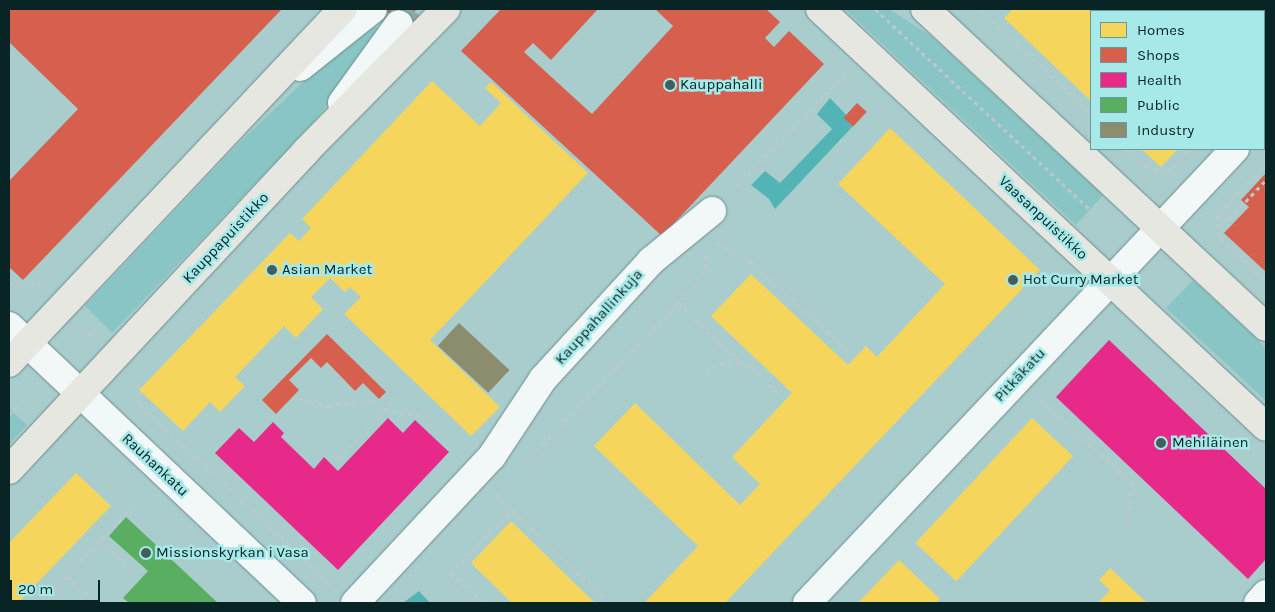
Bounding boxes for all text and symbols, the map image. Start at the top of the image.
legend [1090,10,1265,150]
text: Homes [1137,21,1185,39]
text: Shops [1137,46,1180,64]
text: Health [1137,71,1182,89]
place label: Kauppahalli [680,76,762,94]
marker: Kauppahalli [664,79,676,91]
text: Public [1137,96,1180,114]
text: Industry [1137,121,1194,139]
street label: Vaasanpuistikko [995,172,1091,264]
street label: Kauppapuistikko [179,189,273,287]
place label: Asian Market [282,261,372,279]
marker: Asian Market [266,264,278,276]
street label: Kauppahallinkuja [552,266,646,368]
place label: Hot Curry Market [1023,271,1138,289]
marker: Hot Curry Market [1007,274,1019,286]
street label: Pitkäkatu [991,345,1049,405]
street label: Rauhankatu [118,430,192,500]
place label: Mehiläinen [1172,434,1249,452]
marker: Mehiläinen [1154,436,1168,450]
place label: Missionskyrkan i Vasa [156,544,309,562]
marker: Missionskyrkan i Vasa [140,547,152,559]
scale bar [12,570,102,602]
text: 20 m [18,580,53,598]

